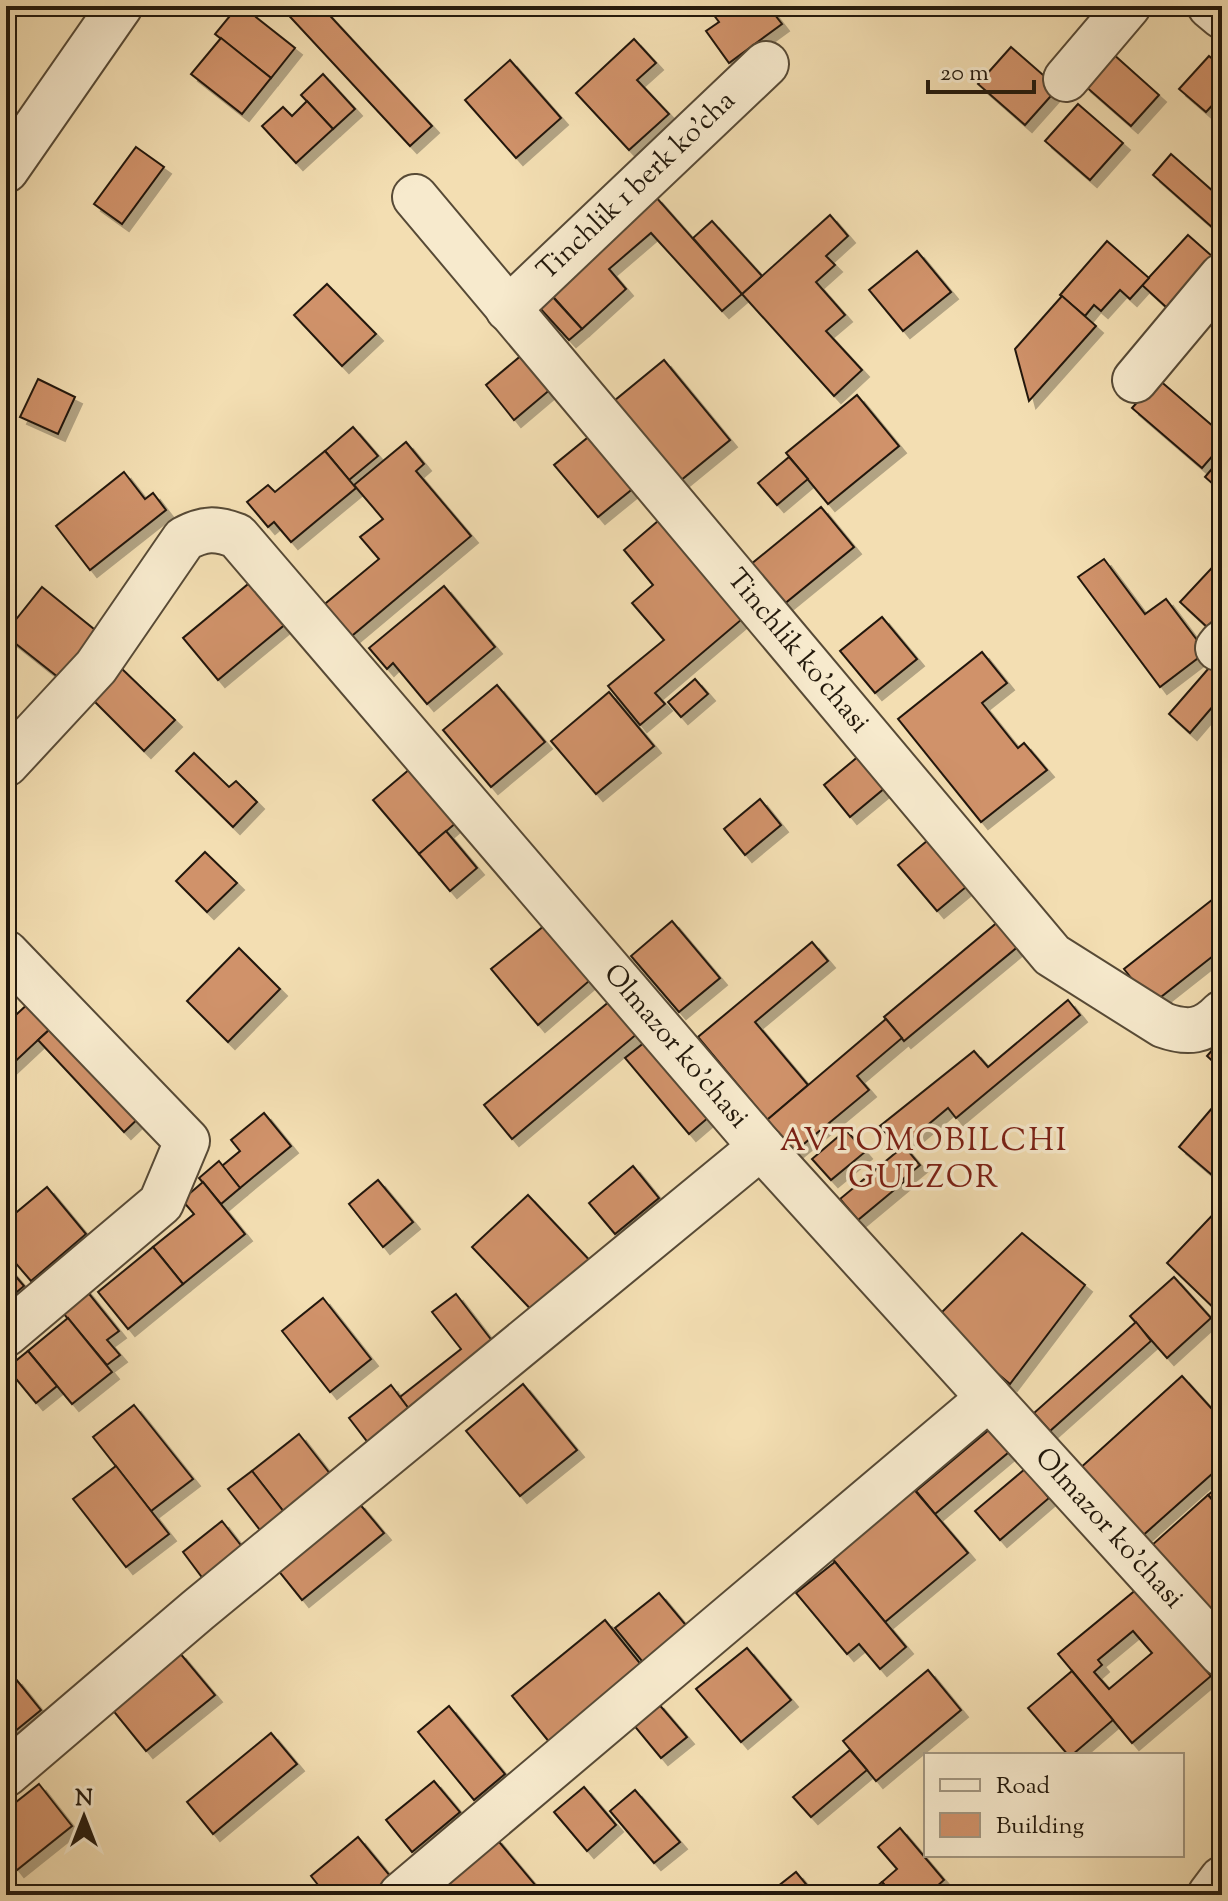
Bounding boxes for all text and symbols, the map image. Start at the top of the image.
scale bar [928,44,1034,94]
text: 20 m [940,57,989,91]
street label: Tinchlik 1 berk ko'cha [529,82,745,290]
street label: Tinchlik ko'chasi [716,561,878,743]
street label: Olmazor ko'chasi [593,956,757,1138]
district label: AVTOMOBILCHI GULZOR [780,1119,1068,1202]
street label: Olmazor ko'chasi [1024,1439,1192,1618]
legend [924,1753,1184,1857]
text: Road [996,1770,1050,1804]
north arrow [44,1777,124,1857]
text: N [75,1784,93,1816]
text: Building [996,1810,1085,1844]

